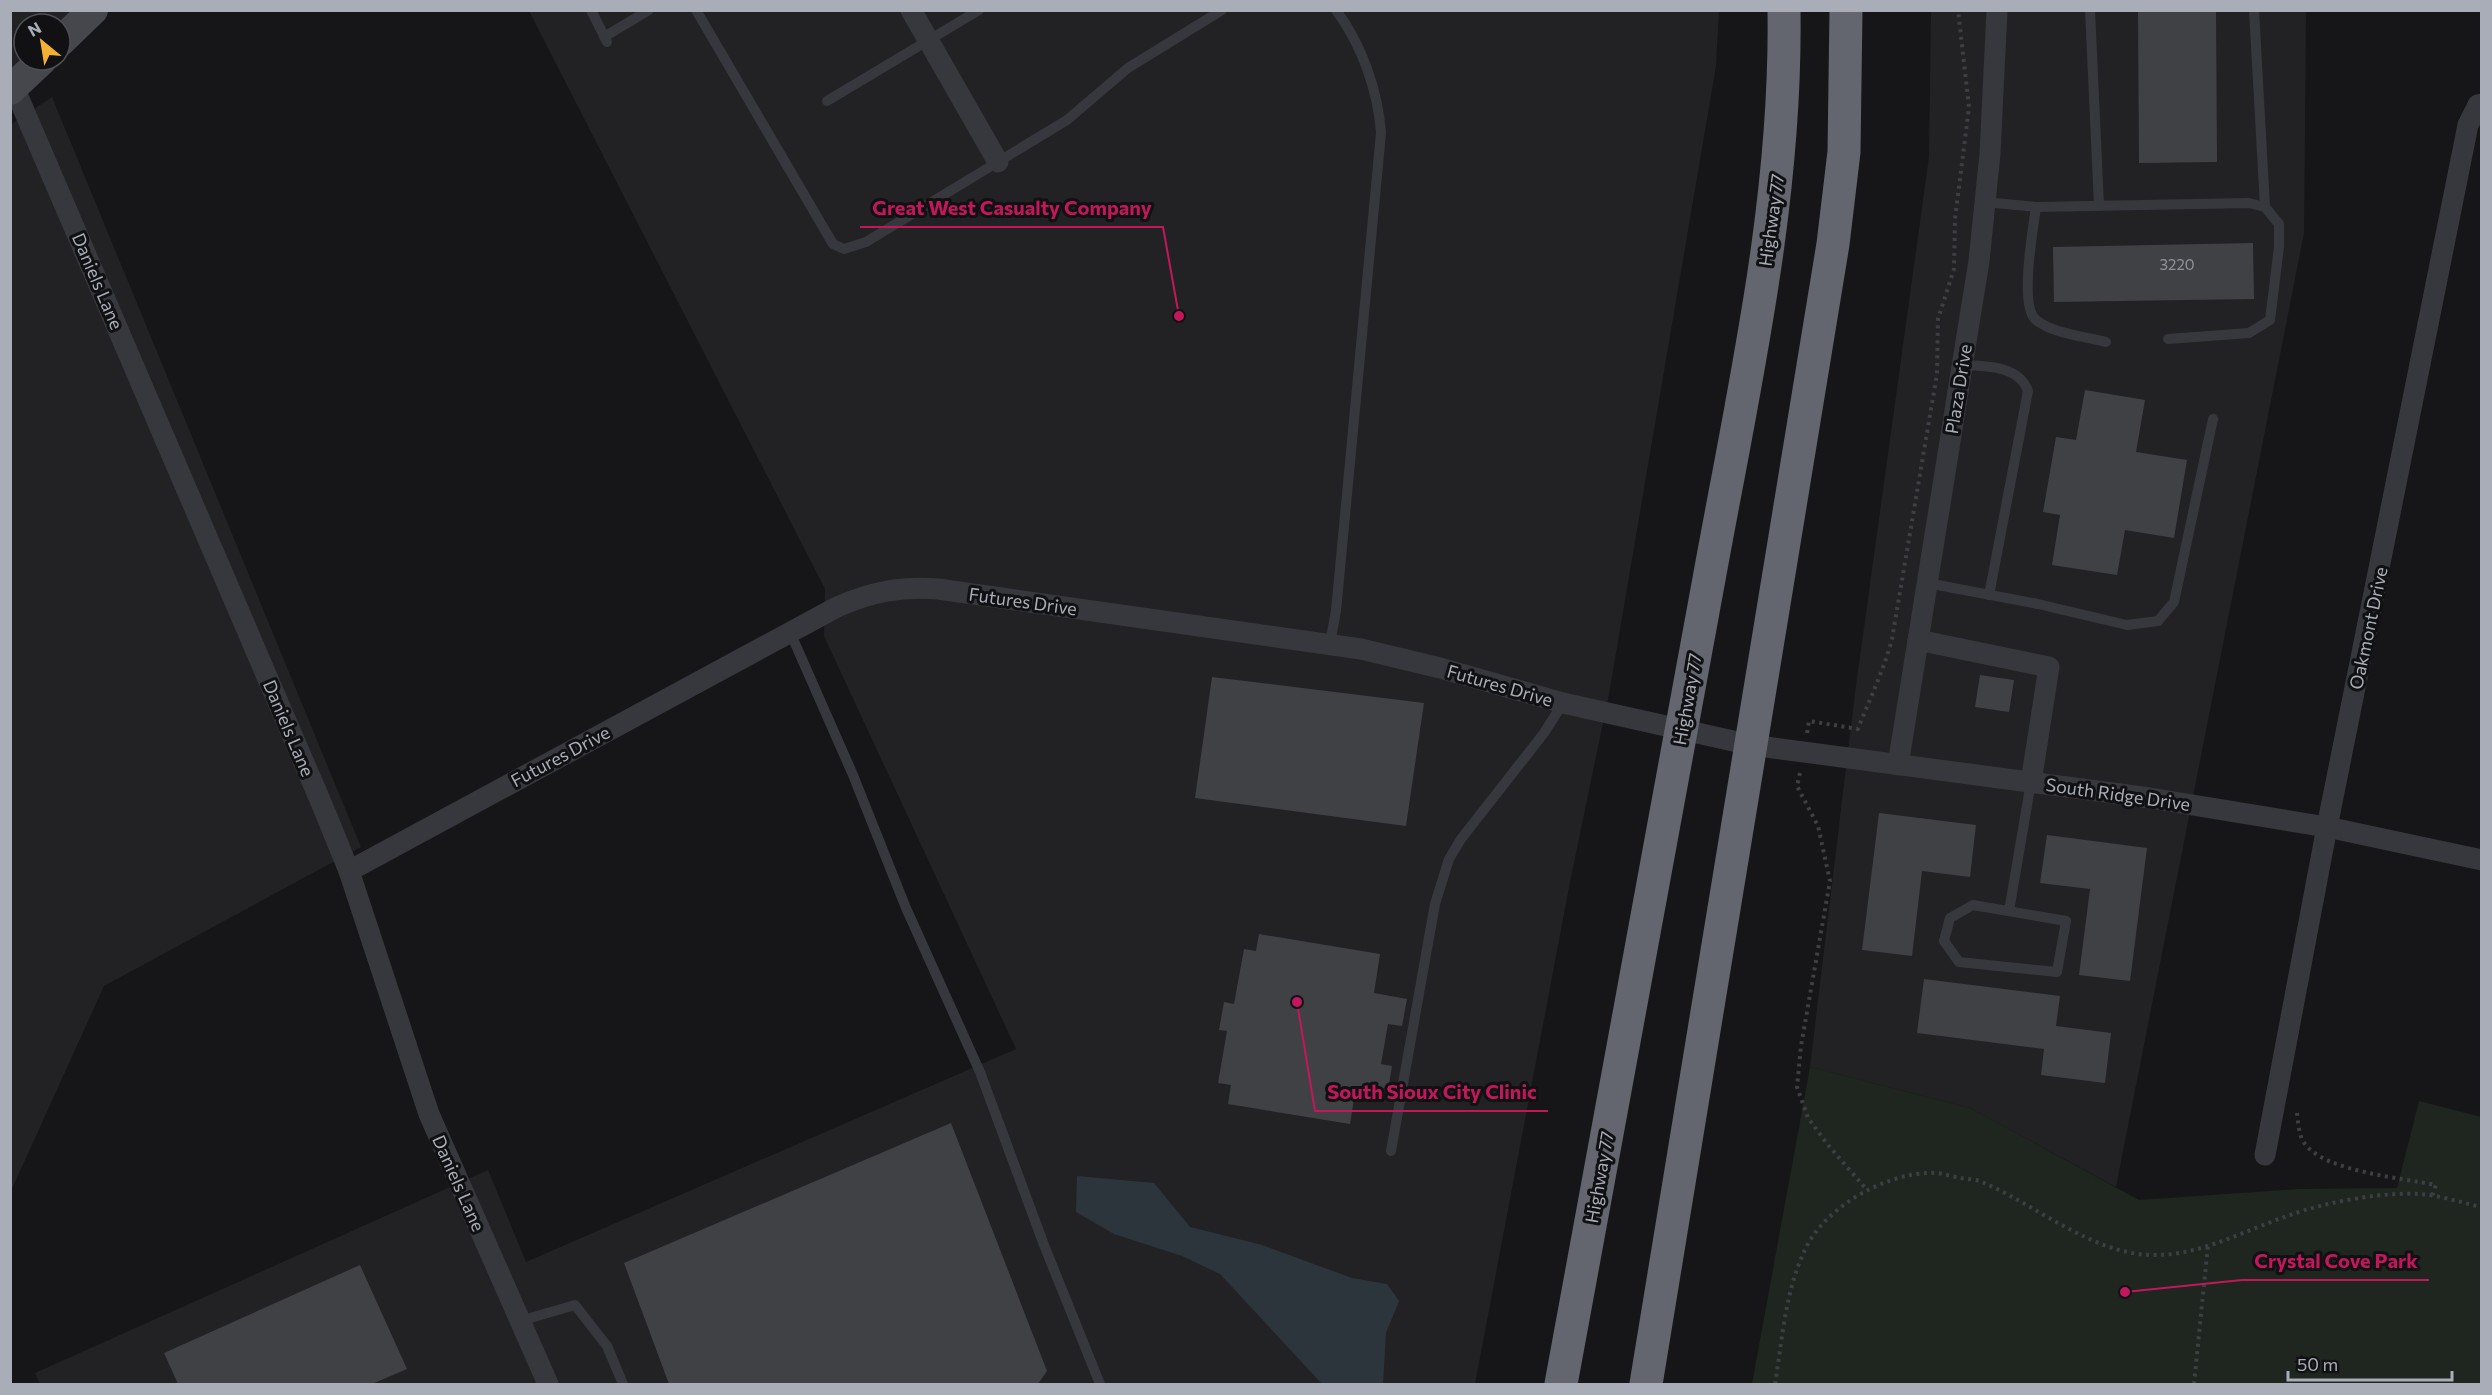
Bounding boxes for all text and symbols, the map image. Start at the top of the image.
north arrow [12,12,72,72]
text: N [24,17,44,40]
street label: Highway 77 [1754,172,1788,268]
callout: Great West Casualty Company [860,189,1163,227]
text: Great West Casualty Company [872,195,1152,219]
street label: Daniels Lane [68,229,128,333]
house number: 3220 [2160,255,2194,273]
street label: Plaza Drive [1940,343,1976,435]
street label: Oakmont Drive [2344,565,2392,691]
street label: Futures Drive [967,583,1079,619]
street label: Highway 77 [1668,651,1706,747]
street label: Futures Drive [1445,659,1555,711]
street label: Daniels Lane [259,676,319,780]
street label: Futures Drive [507,721,613,791]
street label: South Ridge Drive [2044,773,2192,815]
callout: South Sioux City Clinic [1315,1073,1548,1111]
text: South Sioux City Clinic [1327,1079,1537,1103]
street label: Highway 77 [1580,1129,1618,1225]
street label: Daniels Lane [428,1132,490,1234]
callout: Crystal Cove Park [2242,1242,2429,1280]
text: Crystal Cove Park [2254,1248,2418,1272]
scale bar [2288,1344,2452,1382]
text: 50 m [2297,1353,2338,1375]

